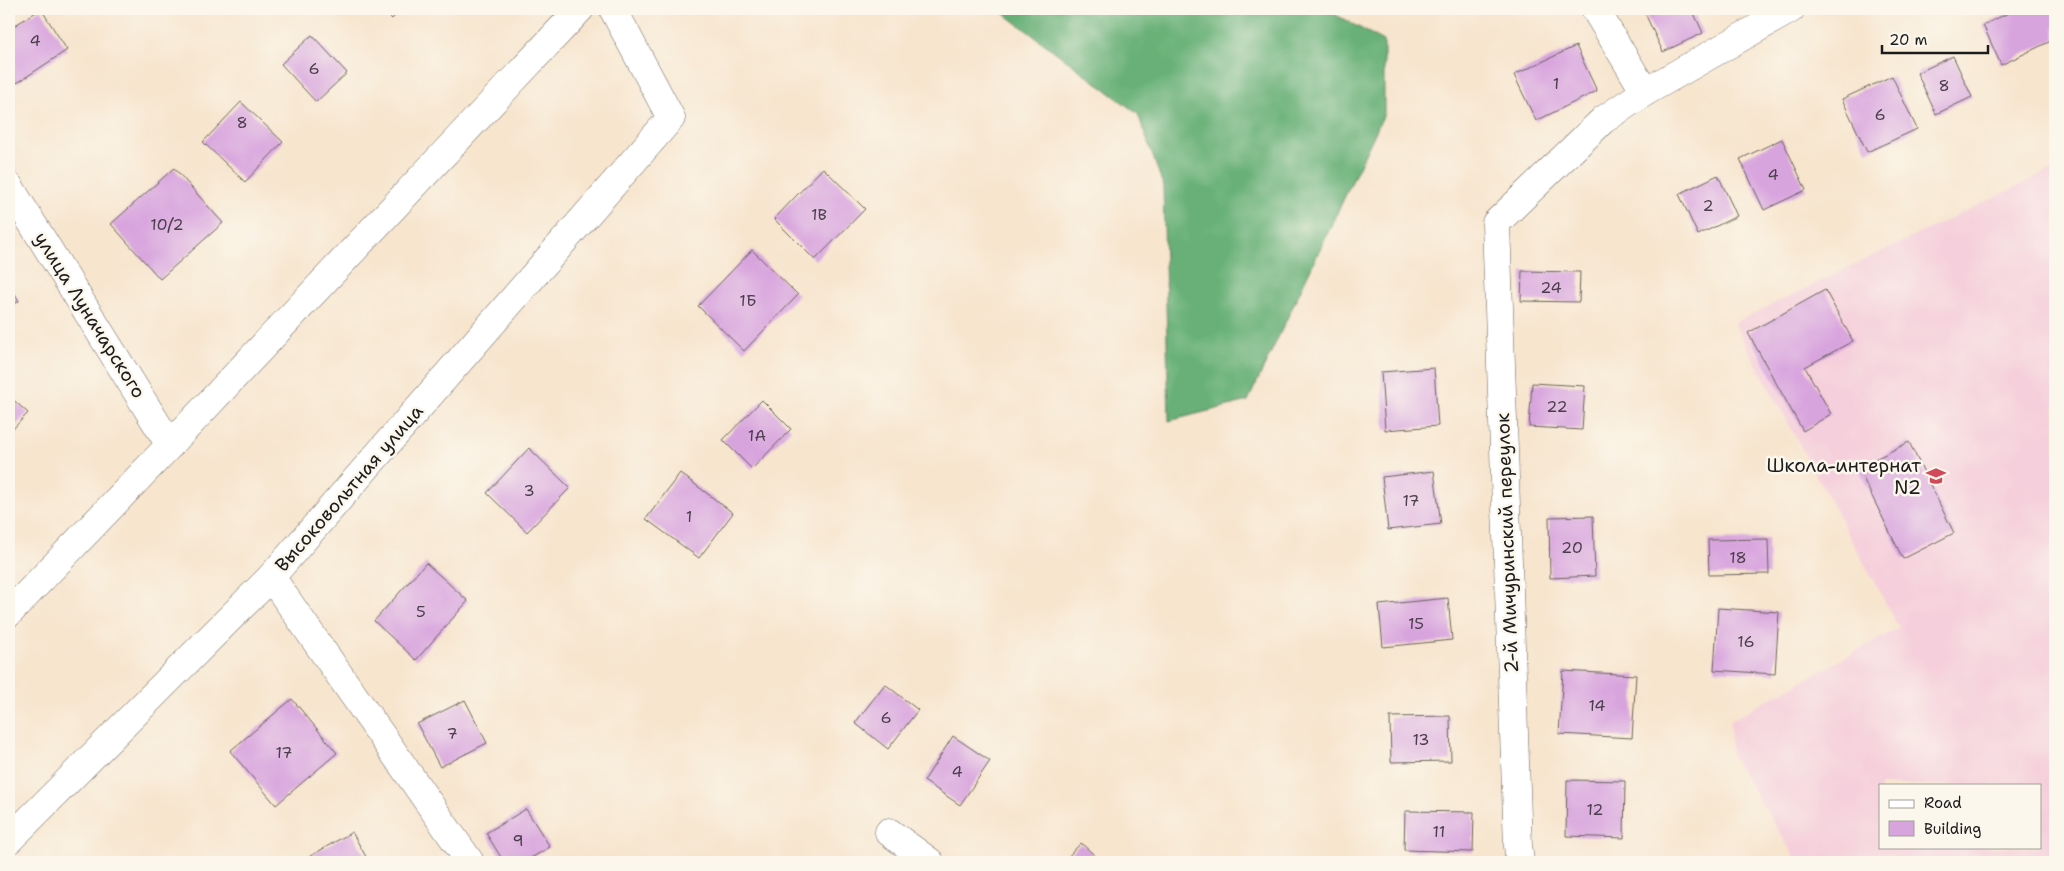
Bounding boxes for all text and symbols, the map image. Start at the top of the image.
scale bar [1882,22,1988,54]
house number: 4 [29,30,41,51]
text: 20 m [1889,30,1928,50]
house number: 6 [308,58,320,79]
house number: 1 [1553,73,1559,94]
house number: 8 [1938,75,1950,96]
house number: 6 [1874,104,1886,125]
house number: 8 [236,112,248,133]
house number: 4 [1767,164,1779,185]
house number: 2 [1702,195,1714,216]
house number: 1В [811,204,827,225]
house number: 10/2 [150,214,184,235]
street label: улица Луначарского [29,227,151,403]
house number: 24 [1540,277,1562,298]
house number: 1Б [739,290,757,311]
house number: 22 [1546,396,1568,417]
street label: Высоковольтная улица [269,399,429,577]
street label: 2-й Мичуринский переулок [1490,412,1524,674]
house number: 1А [748,425,766,446]
place label: Школа-интернат N2 [1766,453,1921,500]
school or university icon: Школа-интернат N2 [1925,465,1947,487]
house number: 3 [523,480,535,501]
house number: 17 [1402,490,1420,511]
house number: 1 [686,506,692,527]
house number: 20 [1561,537,1583,558]
house number: 18 [1729,547,1747,568]
house number: 5 [416,601,426,622]
house number: 15 [1408,613,1424,634]
house number: 16 [1737,631,1755,652]
house number: 14 [1588,695,1606,716]
house number: 6 [880,707,892,728]
house number: 7 [446,723,458,744]
house number: 13 [1412,729,1430,750]
house number: 17 [275,742,293,763]
house number: 4 [951,761,963,782]
legend [1879,784,2042,848]
text: Road [1924,793,1962,813]
house number: 12 [1586,799,1604,820]
text: Building [1924,819,1981,839]
house number: 11 [1433,821,1445,842]
house number: 9 [512,830,524,851]

